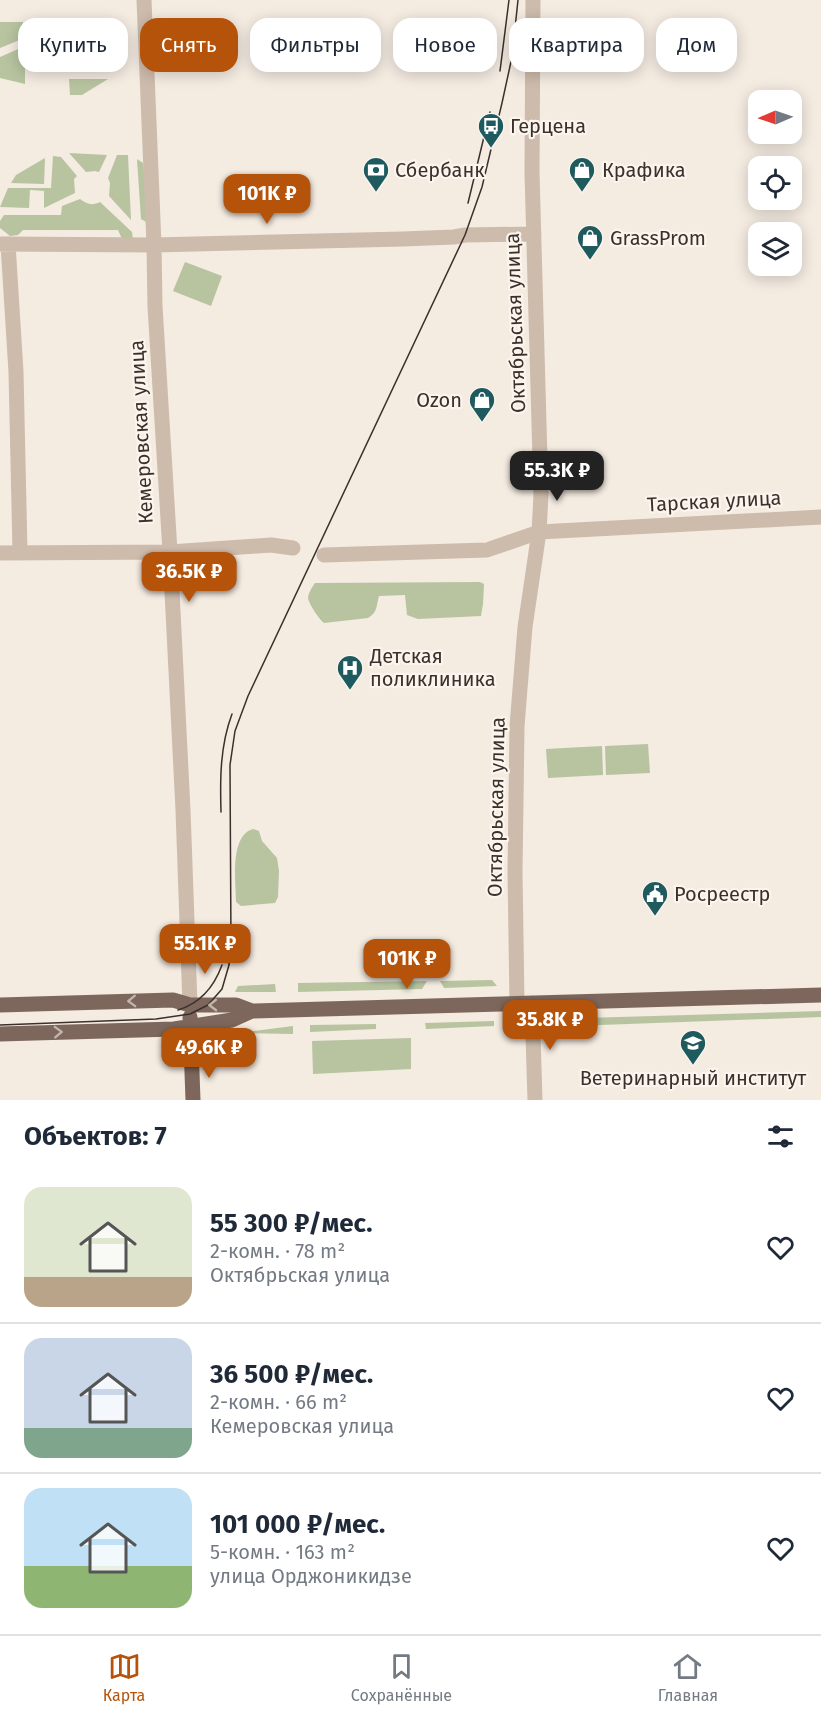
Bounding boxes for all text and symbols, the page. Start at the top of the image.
chip: Купить [18,18,128,72]
chip: Снять [140,18,238,72]
chip: Фильтры [250,18,381,72]
chip: Новое [393,18,497,72]
chip: Квартира [509,18,644,72]
chip: Дом [656,18,737,72]
north arrow [748,90,802,144]
map controls [748,90,802,276]
bus stop icon: Герцена [476,111,506,149]
place label: Герцена [510,114,586,138]
bank icon: Сбербанк [361,155,391,193]
shop icon: Крафика [567,155,597,193]
button: locate [748,156,802,210]
place label: Сбербанк [395,158,485,182]
place label: Крафика [602,158,686,182]
pin: 101K ₽ [218,174,316,225]
text: 101K ₽ [237,181,297,205]
button: layers [748,222,802,276]
shop icon: GrassProm [575,223,605,261]
place label: GrassProm [610,226,706,250]
street label: Октябрьская улица [500,233,530,413]
street label: Кемеровская улица [124,339,158,525]
shop icon: Ozon [467,385,497,423]
place label: Ozon [416,388,462,412]
pin: 55.3K ₽ [502,451,612,502]
text: 55.3K ₽ [524,458,590,482]
street label: Тарская улица [646,485,782,517]
pin: 36.5K ₽ [134,552,244,603]
text: 36.5K ₽ [156,559,222,583]
place label: Детская поликлиника [369,644,496,691]
hospital icon: Детская поликлиника [335,653,365,691]
street label: Октябрьская улица [482,717,510,897]
public building icon: Росреестр [640,879,670,917]
place label: Росреестр [674,882,770,906]
pin: 55.1K ₽ [150,924,260,975]
text: 55.1K ₽ [174,931,236,955]
pin: 101K ₽ [358,939,456,990]
text: 101K ₽ [377,946,437,970]
one-way arrow [127,995,136,1007]
one-way arrow [208,998,217,1011]
pin: 35.8K ₽ [495,1000,605,1051]
text: 35.8K ₽ [517,1007,583,1031]
one-way arrow [54,1026,63,1038]
pin: 49.6K ₽ [154,1028,264,1079]
school or university icon: Ветеринарный институт [678,1028,708,1066]
text: 49.6K ₽ [175,1035,243,1059]
place label: Ветеринарный институт [580,1066,807,1090]
icon: filters [764,1120,797,1153]
text: Объектов: 7 [24,1121,167,1152]
text: 55 300 ₽/мес. [210,1208,372,1239]
icon: home [72,1211,144,1283]
icon: heart [764,1231,797,1264]
text: 2-комн. · 78 m² [210,1239,345,1263]
text: Октябрьская улица [210,1263,390,1287]
text: 36 500 ₽/мес. [210,1359,373,1390]
icon: home [72,1362,144,1434]
icon: heart [764,1382,797,1415]
text: 2-комн. · 66 m² [210,1390,347,1414]
text: Кемеровская улица [210,1414,394,1438]
text: 101 000 ₽/мес. [210,1509,385,1540]
icon: home [72,1512,144,1584]
icon: heart [764,1532,797,1565]
text: 5-комн. · 163 m² [210,1540,355,1564]
text: улица Орджоникидзе [210,1564,412,1588]
tab: Карта [103,1650,145,1705]
tab: Сохранённые [351,1650,452,1705]
tab: Главная [658,1650,718,1705]

